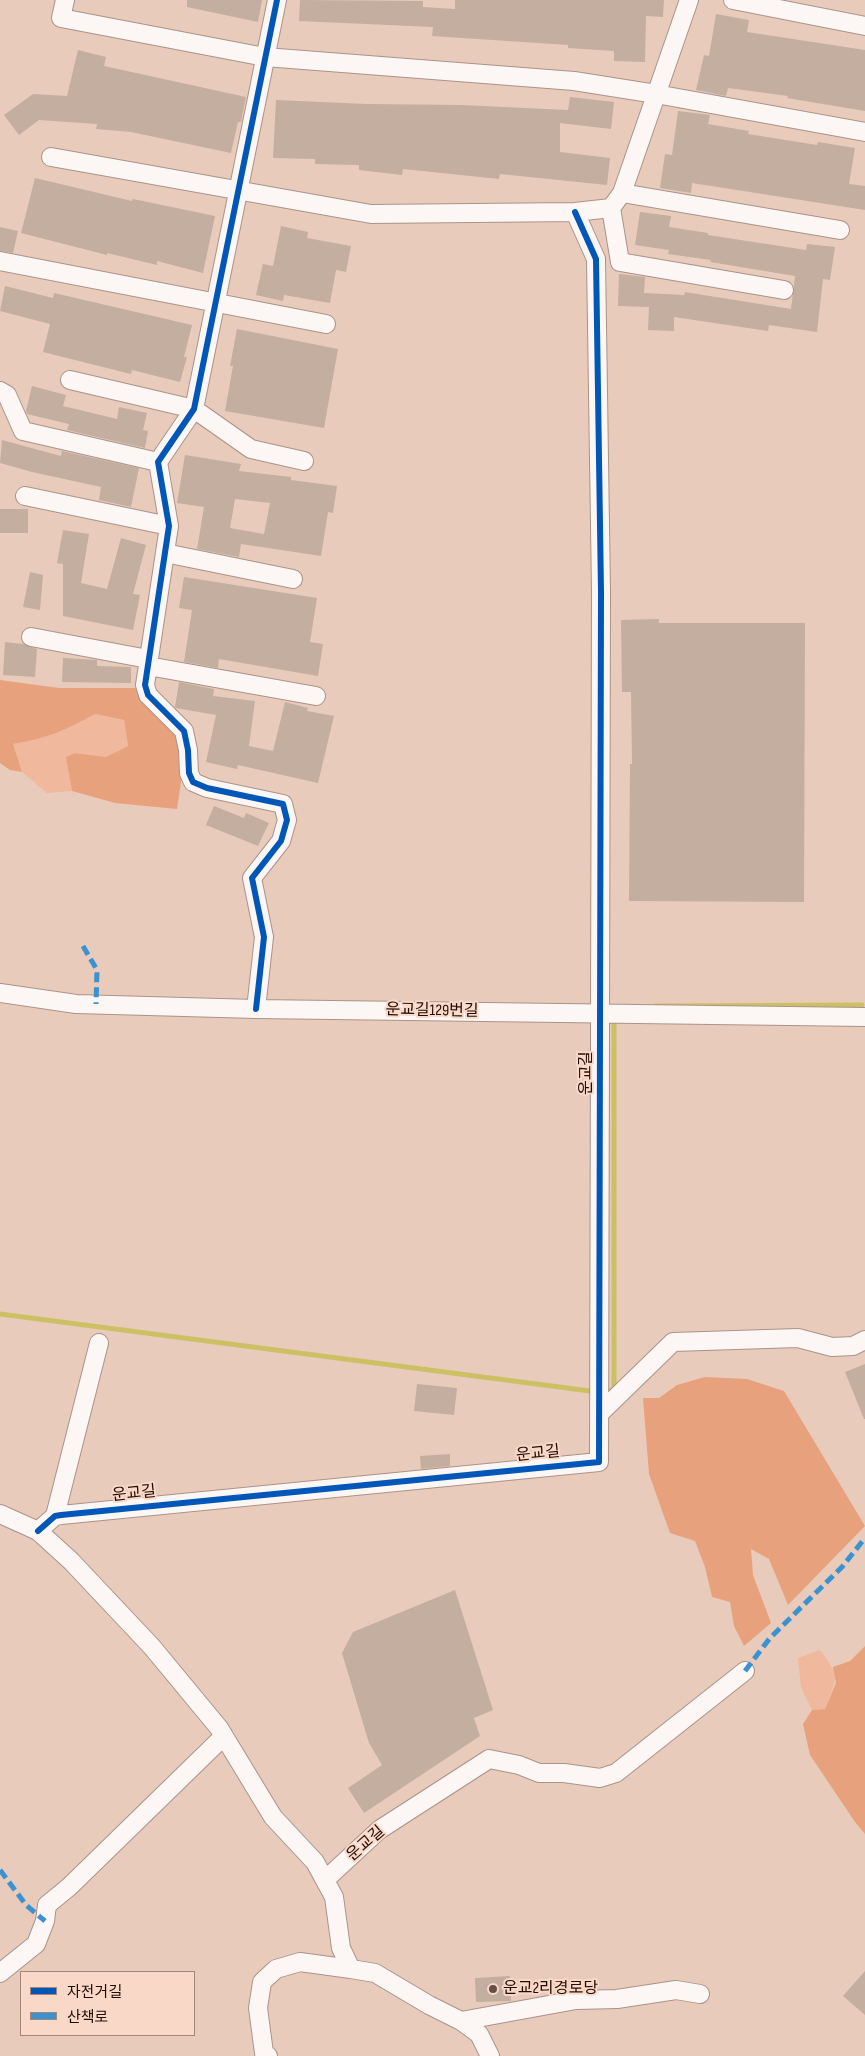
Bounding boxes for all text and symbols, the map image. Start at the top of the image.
street label: 운교길129번길 [385,1001,479,1021]
street label: 운교길 [577,1051,597,1095]
street label: 운교길 [515,1442,561,1466]
street label: 운교길 [111,1482,157,1506]
street label: 운교길 [343,1822,389,1866]
legend [20,1971,195,2036]
place label: 운교2리경로당 [503,1979,598,1999]
text: 자전거길 [67,1983,122,2002]
marker: 운교2리경로당 [487,1983,499,1995]
text: 산책로 [67,2008,108,2027]

